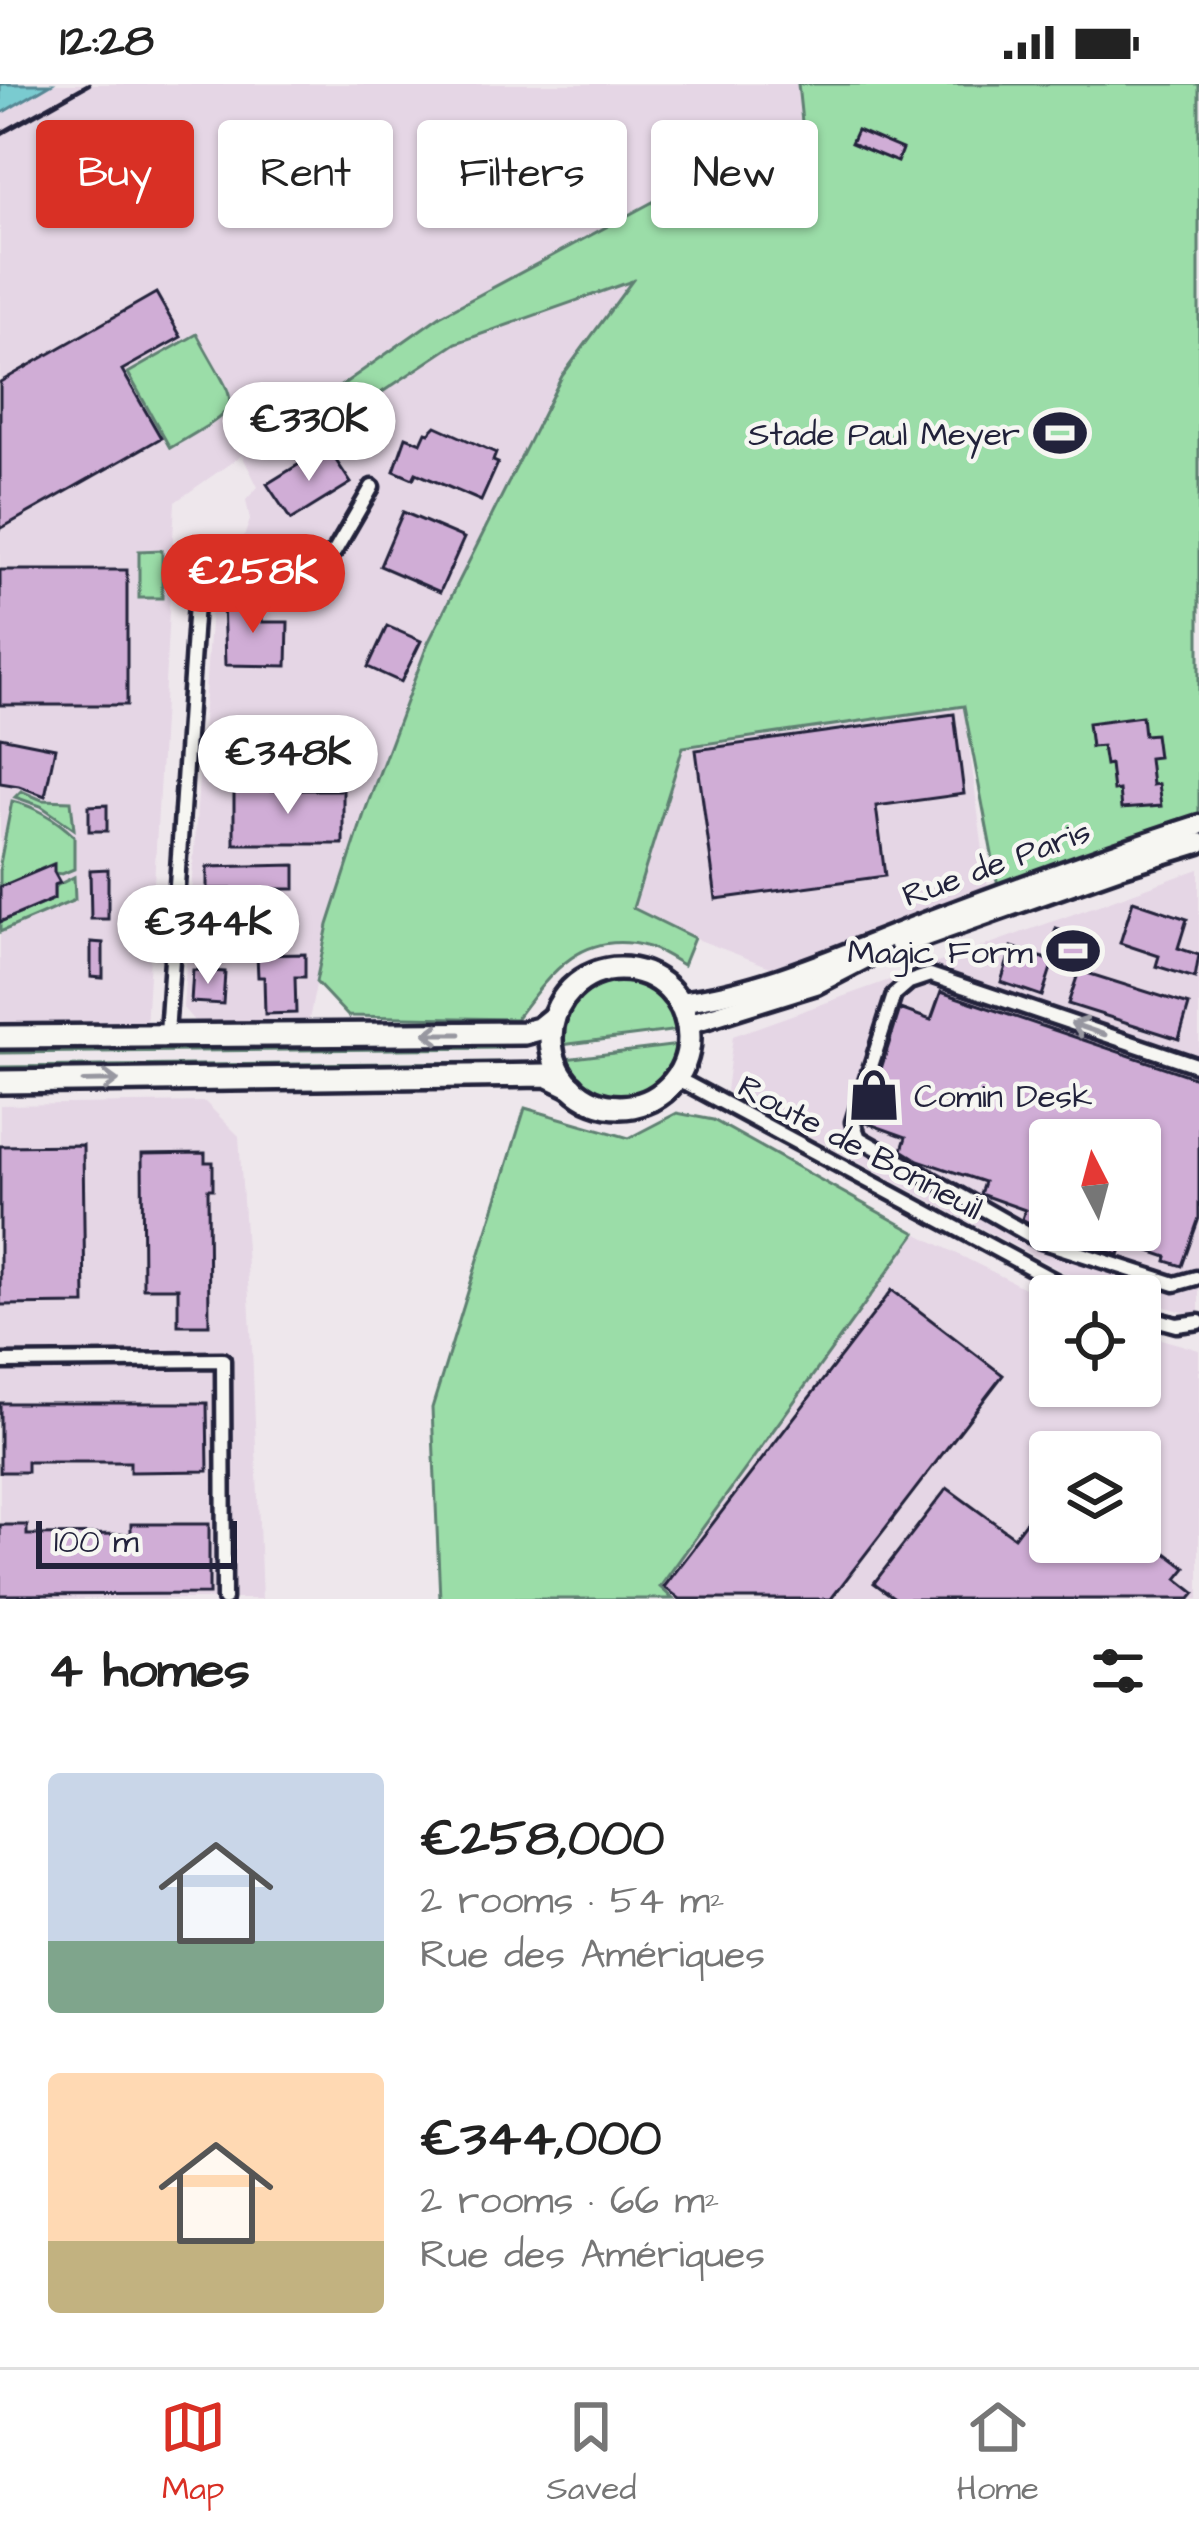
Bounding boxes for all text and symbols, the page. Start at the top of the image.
text: 12:28 [60,11,154,73]
chip: Buy [36,120,194,228]
chip: Rent [218,120,393,228]
chip: Filters [417,120,627,228]
chip: New [651,120,818,228]
pin: €330K [225,382,393,484]
text: €330K [250,394,368,448]
sports icon: Stade Paul Meyer [1031,404,1089,462]
place label: Stade Paul Meyer [748,412,1020,459]
pin: €258K [169,534,337,636]
text: €258K [188,546,318,600]
pin: €348K [204,715,372,817]
text: €348K [225,727,351,781]
street label: Rue de Paris [896,809,1097,919]
pin: €344K [124,885,292,987]
text: €344K [144,897,272,951]
sports icon: Magic Form [1044,922,1102,980]
place label: Magic Form [848,930,1033,978]
one-way arrow [1070,1016,1108,1038]
one-way arrow [423,1023,462,1045]
street label: Route de Bonneuil [730,1064,991,1232]
shop icon: Comin Desk [845,1066,903,1124]
one-way arrow [81,1069,120,1092]
place label: Comin Desk [914,1074,1092,1120]
north arrow [1029,1119,1161,1251]
map controls [1029,1119,1161,1563]
button: locate [1029,1275,1161,1407]
button: layers [1029,1431,1161,1563]
scale bar [36,1515,237,1568]
text: 100 m [54,1519,139,1565]
text: 4 homes [48,1636,250,1707]
icon: filters [1085,1638,1151,1704]
text: €258,000 [420,1804,665,1875]
icon: home [144,1821,288,1965]
text: 2 rooms · 54 m² [420,1875,725,1929]
text: Rue des Amériques [420,1929,765,1983]
text: €344,000 [420,2104,662,2175]
icon: home [144,2121,288,2265]
text: 2 rooms · 66 m² [420,2175,719,2229]
text: Rue des Amériques [420,2229,765,2283]
tab: Map [160,2394,226,2512]
tab: Saved [546,2394,636,2512]
tab: Home [957,2394,1039,2512]

